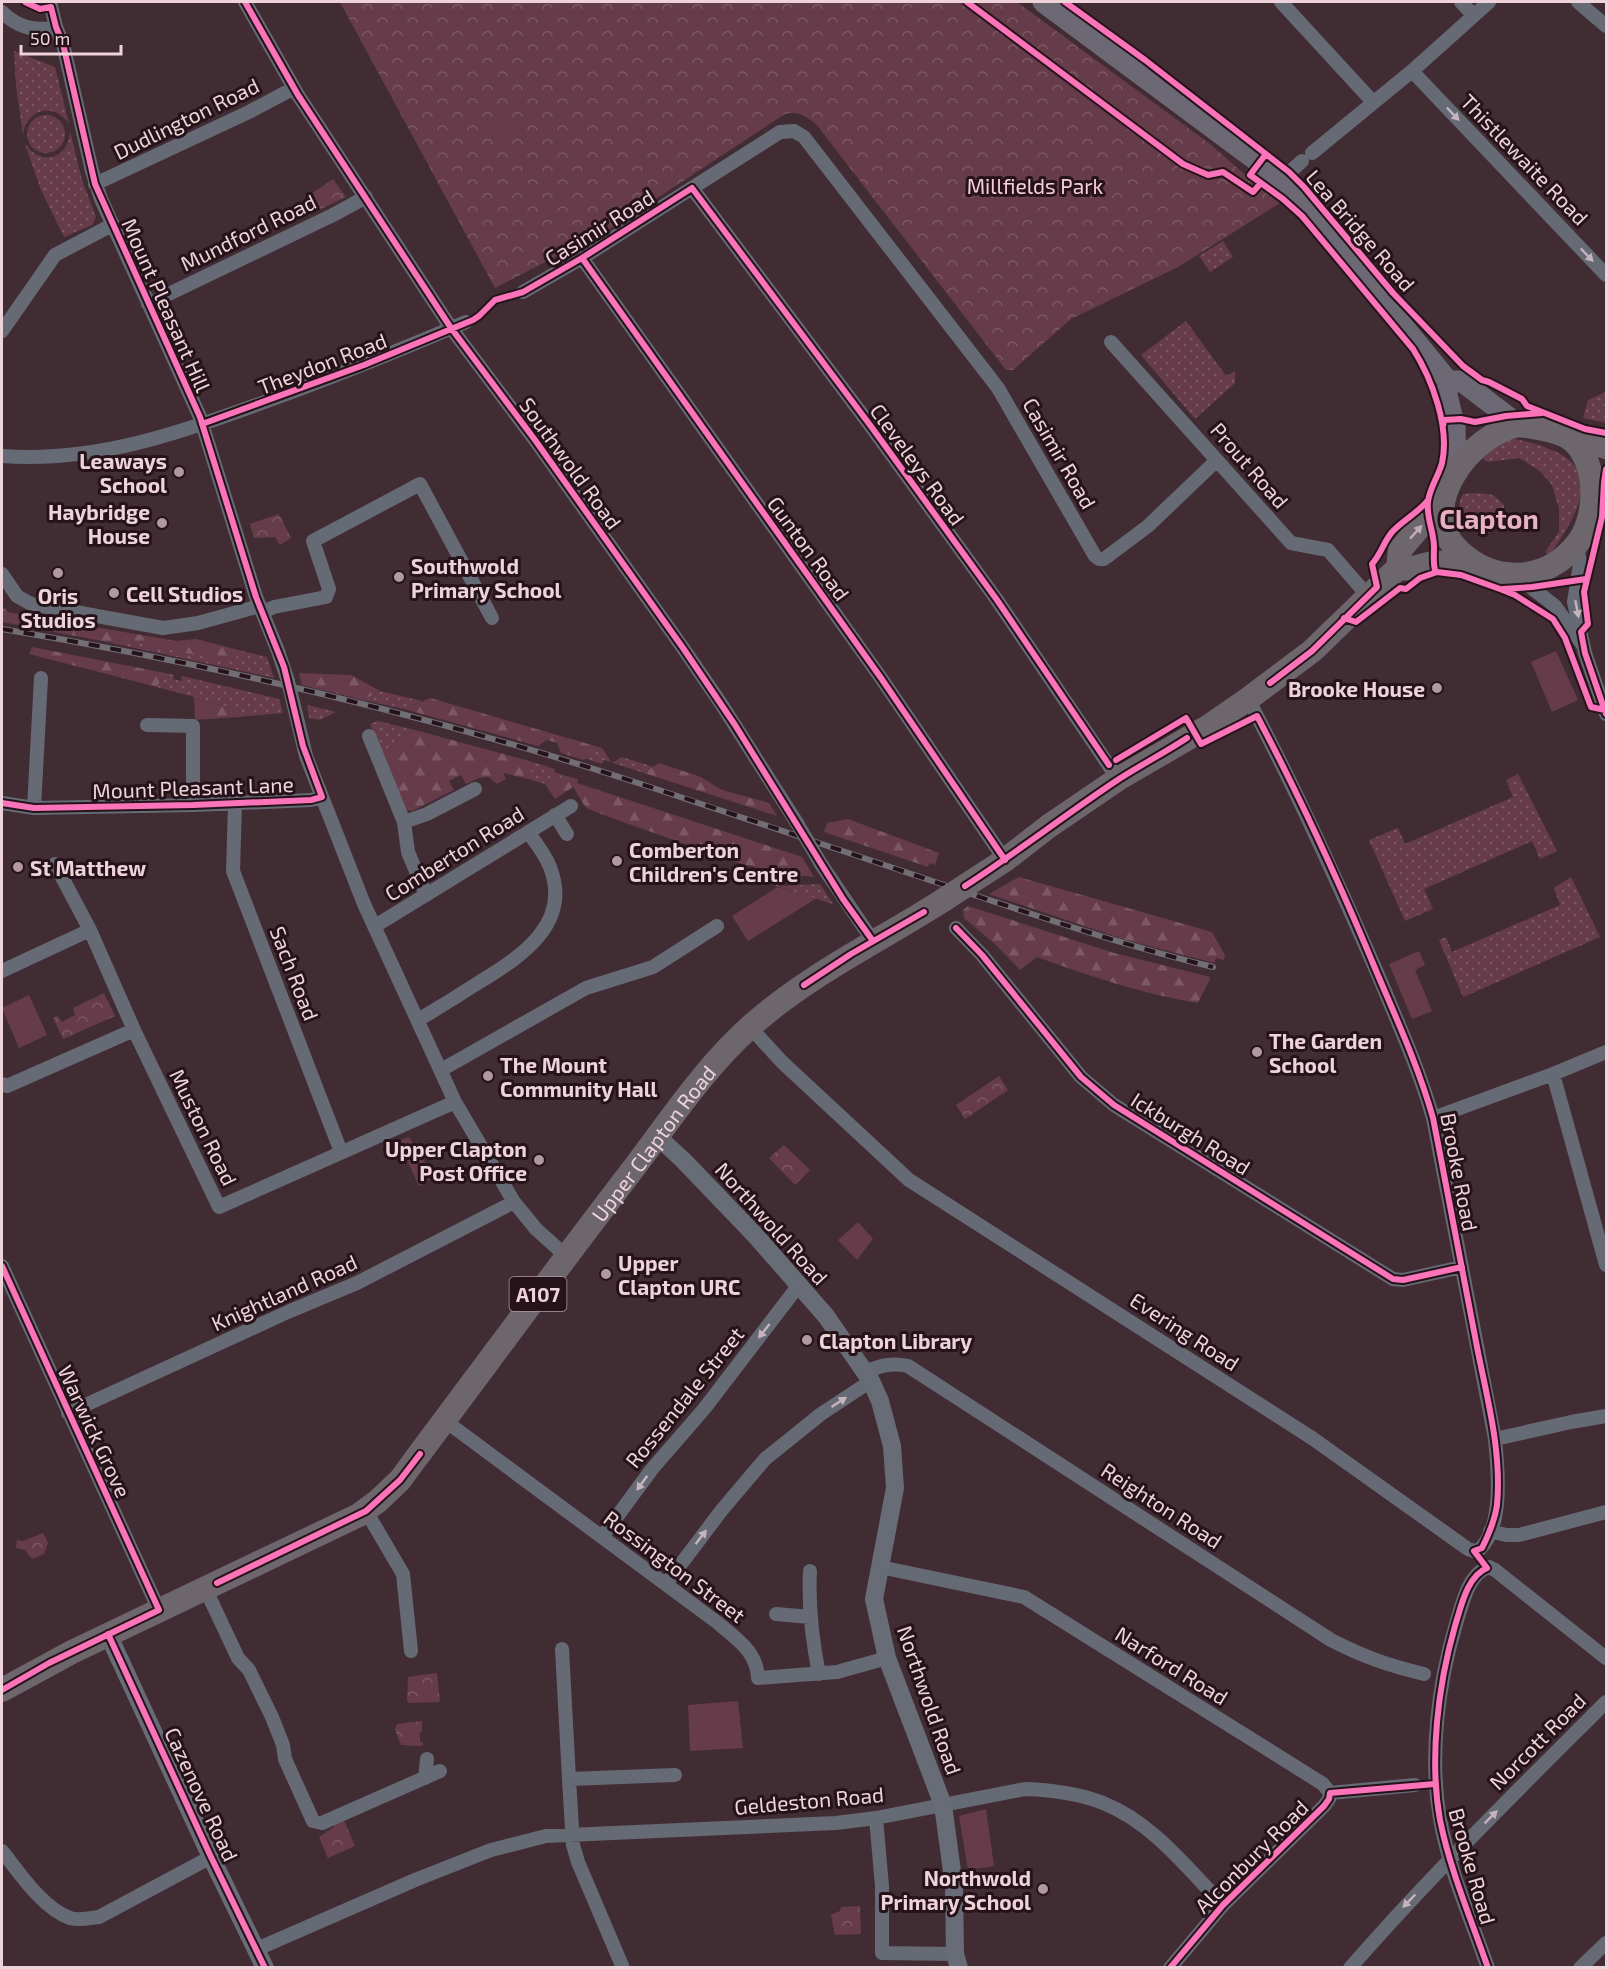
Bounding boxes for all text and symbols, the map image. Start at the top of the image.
scale bar [21,18,122,56]
text: 50 m [30,27,70,49]
street label: Dudlington Road [109,72,263,164]
street label: Thistlewaite Road [1456,88,1594,230]
one-way arrow [1445,106,1459,120]
street label: Lea Bridge Road [1301,164,1421,296]
park label: Millfields Park [967,173,1104,198]
street label: Casimir Road [540,184,658,270]
street label: Mundford Road [176,188,320,276]
street label: Mount Pleasant Hill [117,214,217,396]
one-way arrow [1580,247,1594,262]
street label: Theydon Road [254,327,390,399]
street label: Southwold Road [515,392,627,534]
street label: Casimir Road [1018,393,1102,513]
street label: Cleveleys Road [866,398,970,530]
street label: Prout Road [1206,417,1294,513]
place label: Leaways School [79,448,167,497]
marker: Leaways School [172,465,186,479]
street label: Gunton Road [763,491,855,605]
place label: Haybridge House [48,499,150,548]
district label: Clapton [1439,502,1539,534]
marker: Haybridge House [155,516,169,530]
one-way arrow [1409,524,1423,539]
place label: Southwold Primary School [411,553,562,603]
marker: Oris Studios [51,566,65,580]
marker: Southwold Primary School [392,570,406,584]
place label: Cell Studios [126,581,243,606]
place label: Oris Studios [20,583,96,632]
marker: Cell Studios [107,586,121,600]
one-way arrow [1572,600,1581,619]
place label: Brooke House [1288,676,1425,701]
marker: Brooke House [1430,681,1444,695]
street label: Mount Pleasant Lane [92,771,294,803]
street label: Comberton Road [380,800,528,906]
place label: Comberton Children's Centre [629,837,799,886]
marker: Comberton Children's Centre [610,854,624,868]
place label: St Matthew [30,855,146,880]
marker: St Matthew [11,860,25,874]
street label: Sach Road [266,922,324,1024]
place label: The Garden School [1269,1028,1382,1077]
marker: The Garden School [1250,1045,1264,1059]
place label: The Mount Community Hall [500,1052,658,1102]
street label: Upper Clapton Road [585,1060,720,1226]
street label: Muston Road [165,1065,243,1189]
marker: The Mount Community Hall [481,1069,495,1083]
street label: Ickburgh Road [1127,1086,1255,1180]
street label: Brooke Road [1436,1111,1484,1233]
place label: Upper Clapton Post Office [385,1136,527,1185]
marker: Upper Clapton Post Office [532,1153,546,1167]
street label: Northwold Road [711,1157,833,1289]
street label: Knightland Road [207,1249,361,1335]
place label: Upper Clapton URC [618,1250,740,1299]
marker: Upper Clapton URC [599,1267,613,1281]
road number: A107 [510,1277,566,1311]
street label: Evering Road [1126,1287,1244,1375]
street label: Rossendale Street [620,1322,748,1472]
one-way arrow [757,1323,770,1339]
place label: Clapton Library [819,1328,972,1354]
marker: Clapton Library [800,1333,814,1347]
street label: Warwick Grove [53,1361,137,1501]
one-way arrow [831,1397,848,1408]
street label: Reighton Road [1097,1457,1227,1553]
one-way arrow [636,1476,648,1491]
street label: Rossington Street [599,1505,751,1627]
one-way arrow [695,1530,707,1546]
street label: Narford Road [1111,1621,1233,1709]
street label: Northwold Road [893,1622,967,1778]
street label: Norcott Road [1484,1688,1590,1794]
street label: Cazenove Road [160,1723,244,1865]
street label: Geldeston Road [733,1781,885,1819]
street label: Alconbury Road [1189,1794,1313,1918]
street label: Brooke Road [1444,1805,1502,1927]
one-way arrow [1484,1811,1498,1825]
place label: Northwold Primary School [881,1865,1031,1915]
marker: Northwold Primary School [1036,1882,1050,1896]
one-way arrow [1403,1893,1417,1907]

